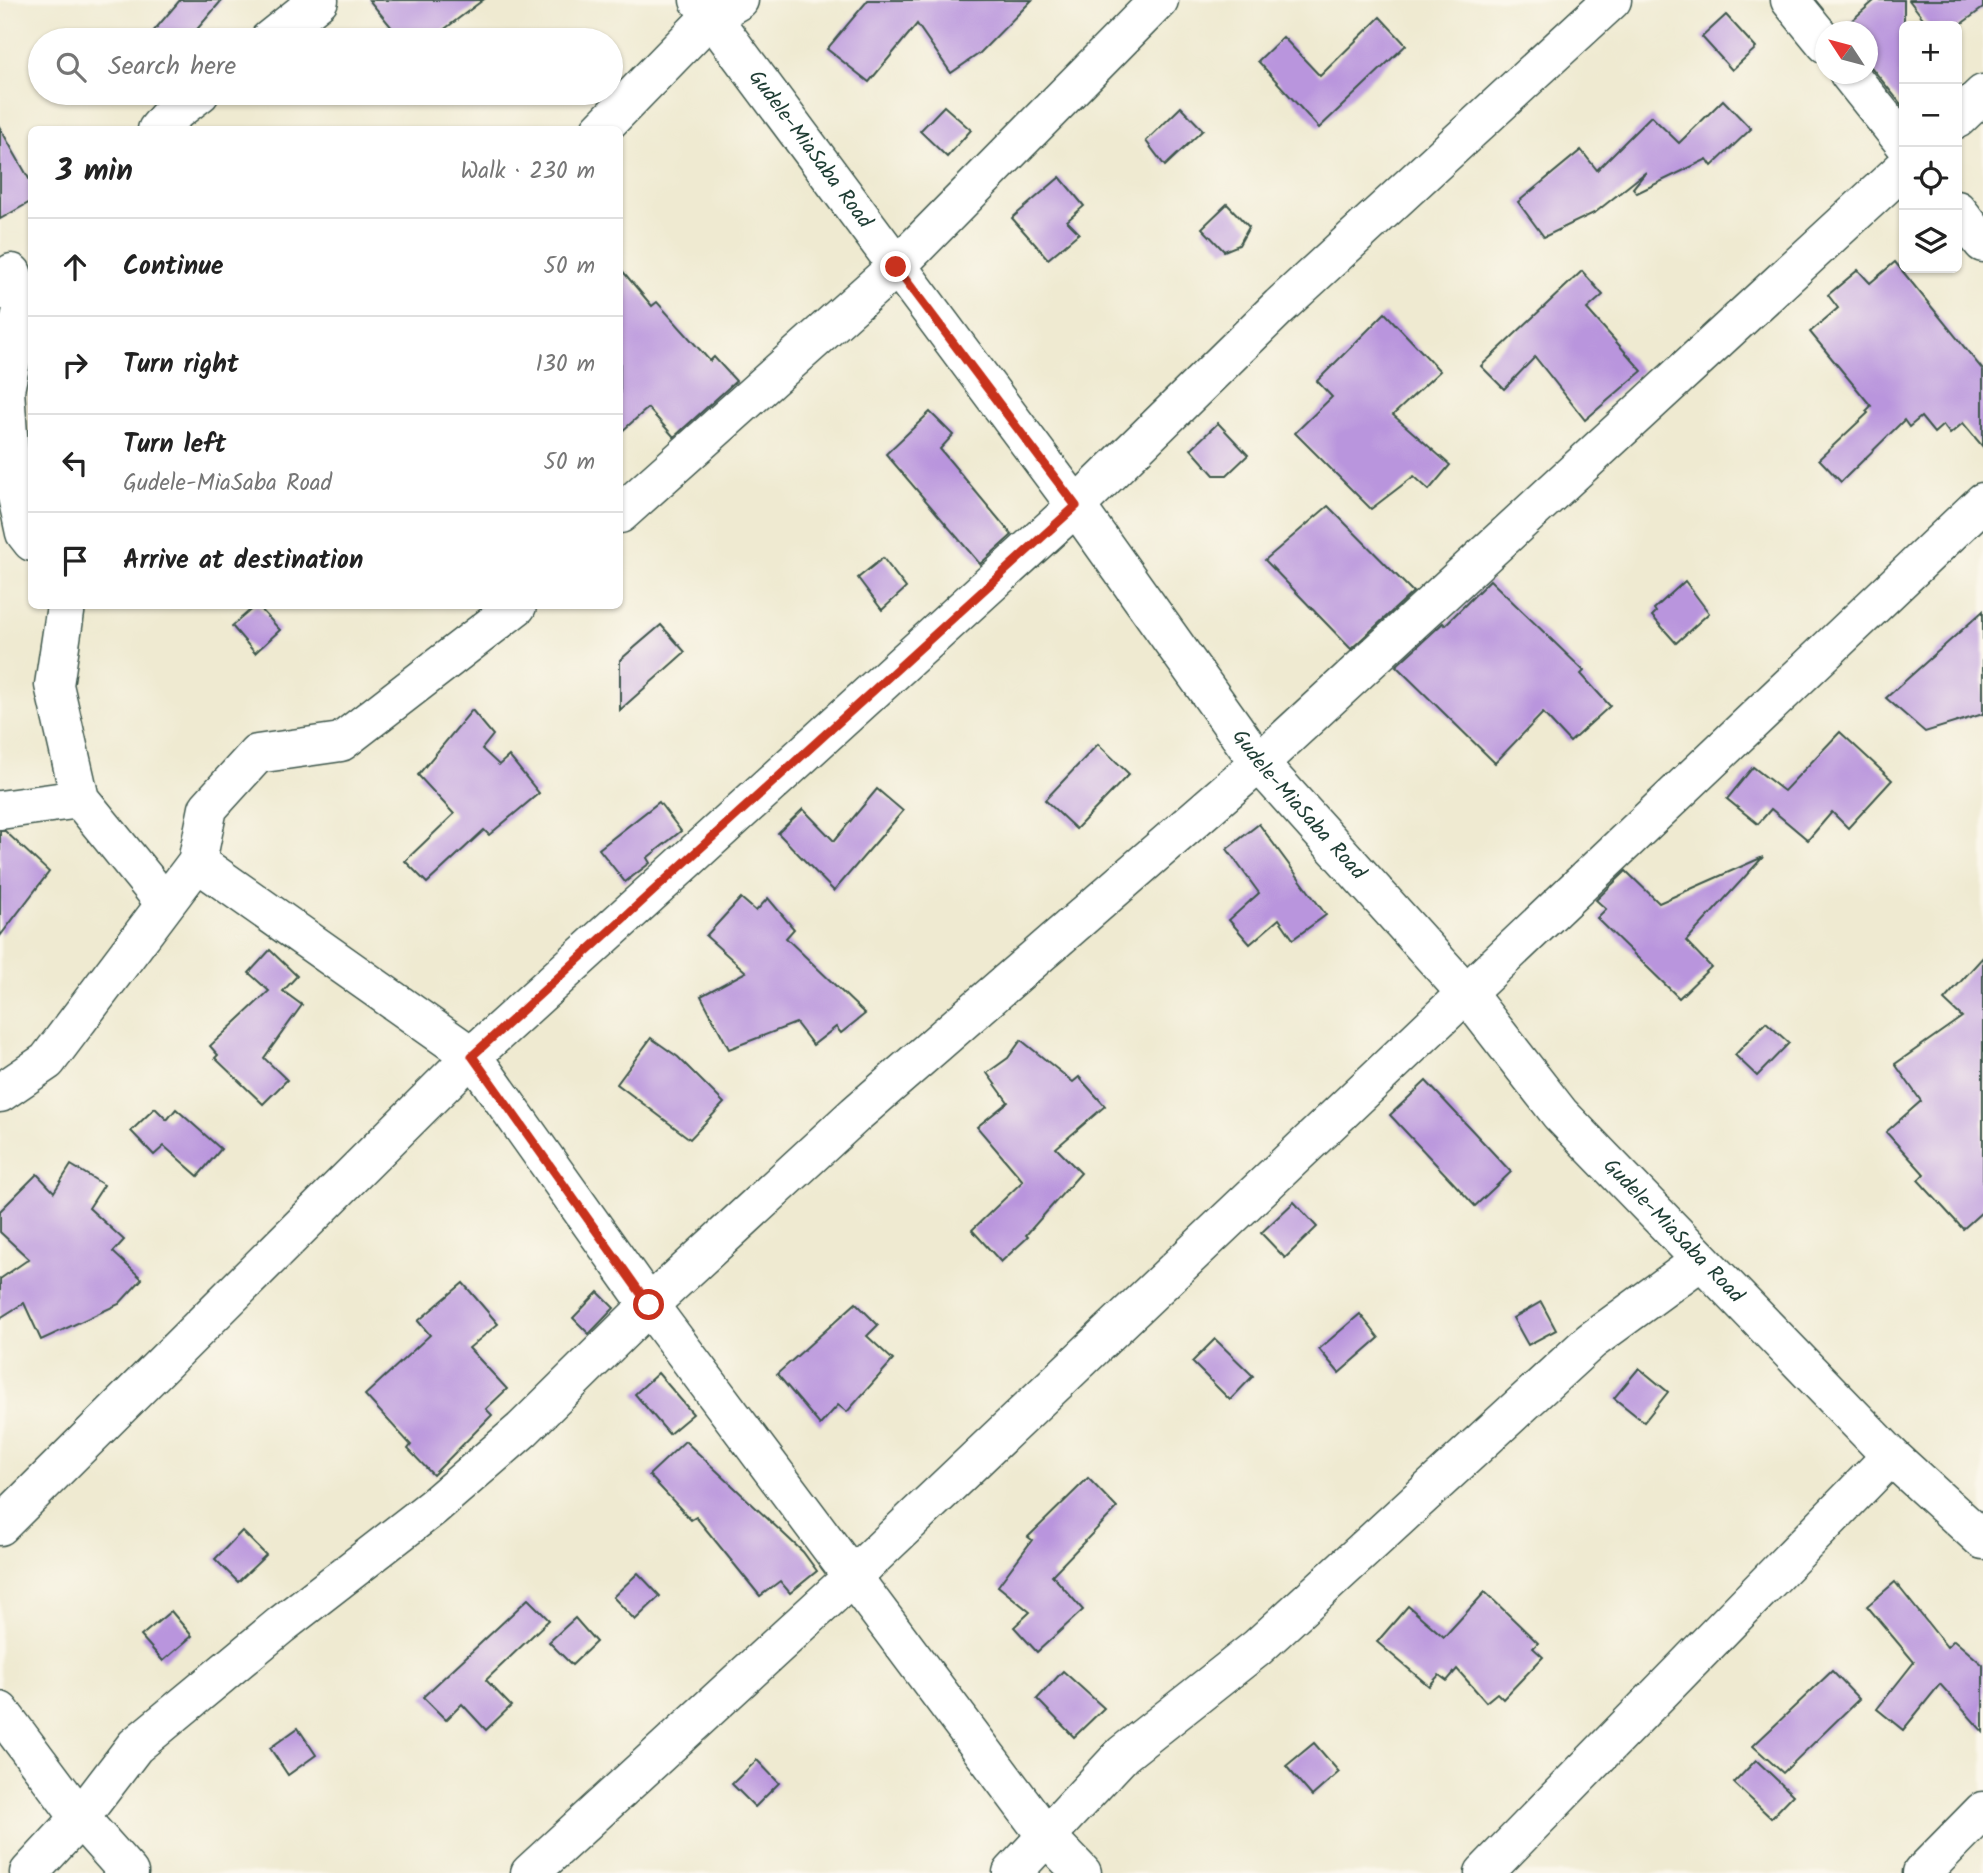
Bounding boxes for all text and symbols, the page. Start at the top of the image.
north arrow [1815,21,1878,84]
map controls [1899,21,1962,273]
button: + [1899,21,1962,84]
search box [28,28,623,105]
text: Search here [108,46,236,88]
icon: search [52,48,90,86]
street label: Gudele-MiaSaba Road [740,63,881,236]
button: − [1899,84,1962,147]
button: locate [1899,147,1962,210]
text: 3 min [56,148,133,196]
text: Walk · 230 m [460,154,595,190]
button: layers [1899,210,1962,273]
text: Continue [123,246,224,288]
icon: ahead [56,248,94,286]
text: 50 m [544,249,595,285]
route end [880,251,911,282]
text: Turn right [123,344,239,386]
icon: right [56,346,94,384]
text: 130 m [536,347,595,383]
text: Turn left [123,424,226,466]
icon: left [56,444,94,482]
text: 50 m [544,445,595,481]
text: Gudele-MiaSaba Road [123,466,332,502]
text: Arrive at destination [123,540,363,582]
icon: arrive [56,542,94,580]
street label: Gudele-MiaSaba Road [1224,722,1374,888]
street label: Gudele-MiaSaba Road [1595,1151,1752,1311]
route start [633,1289,664,1320]

